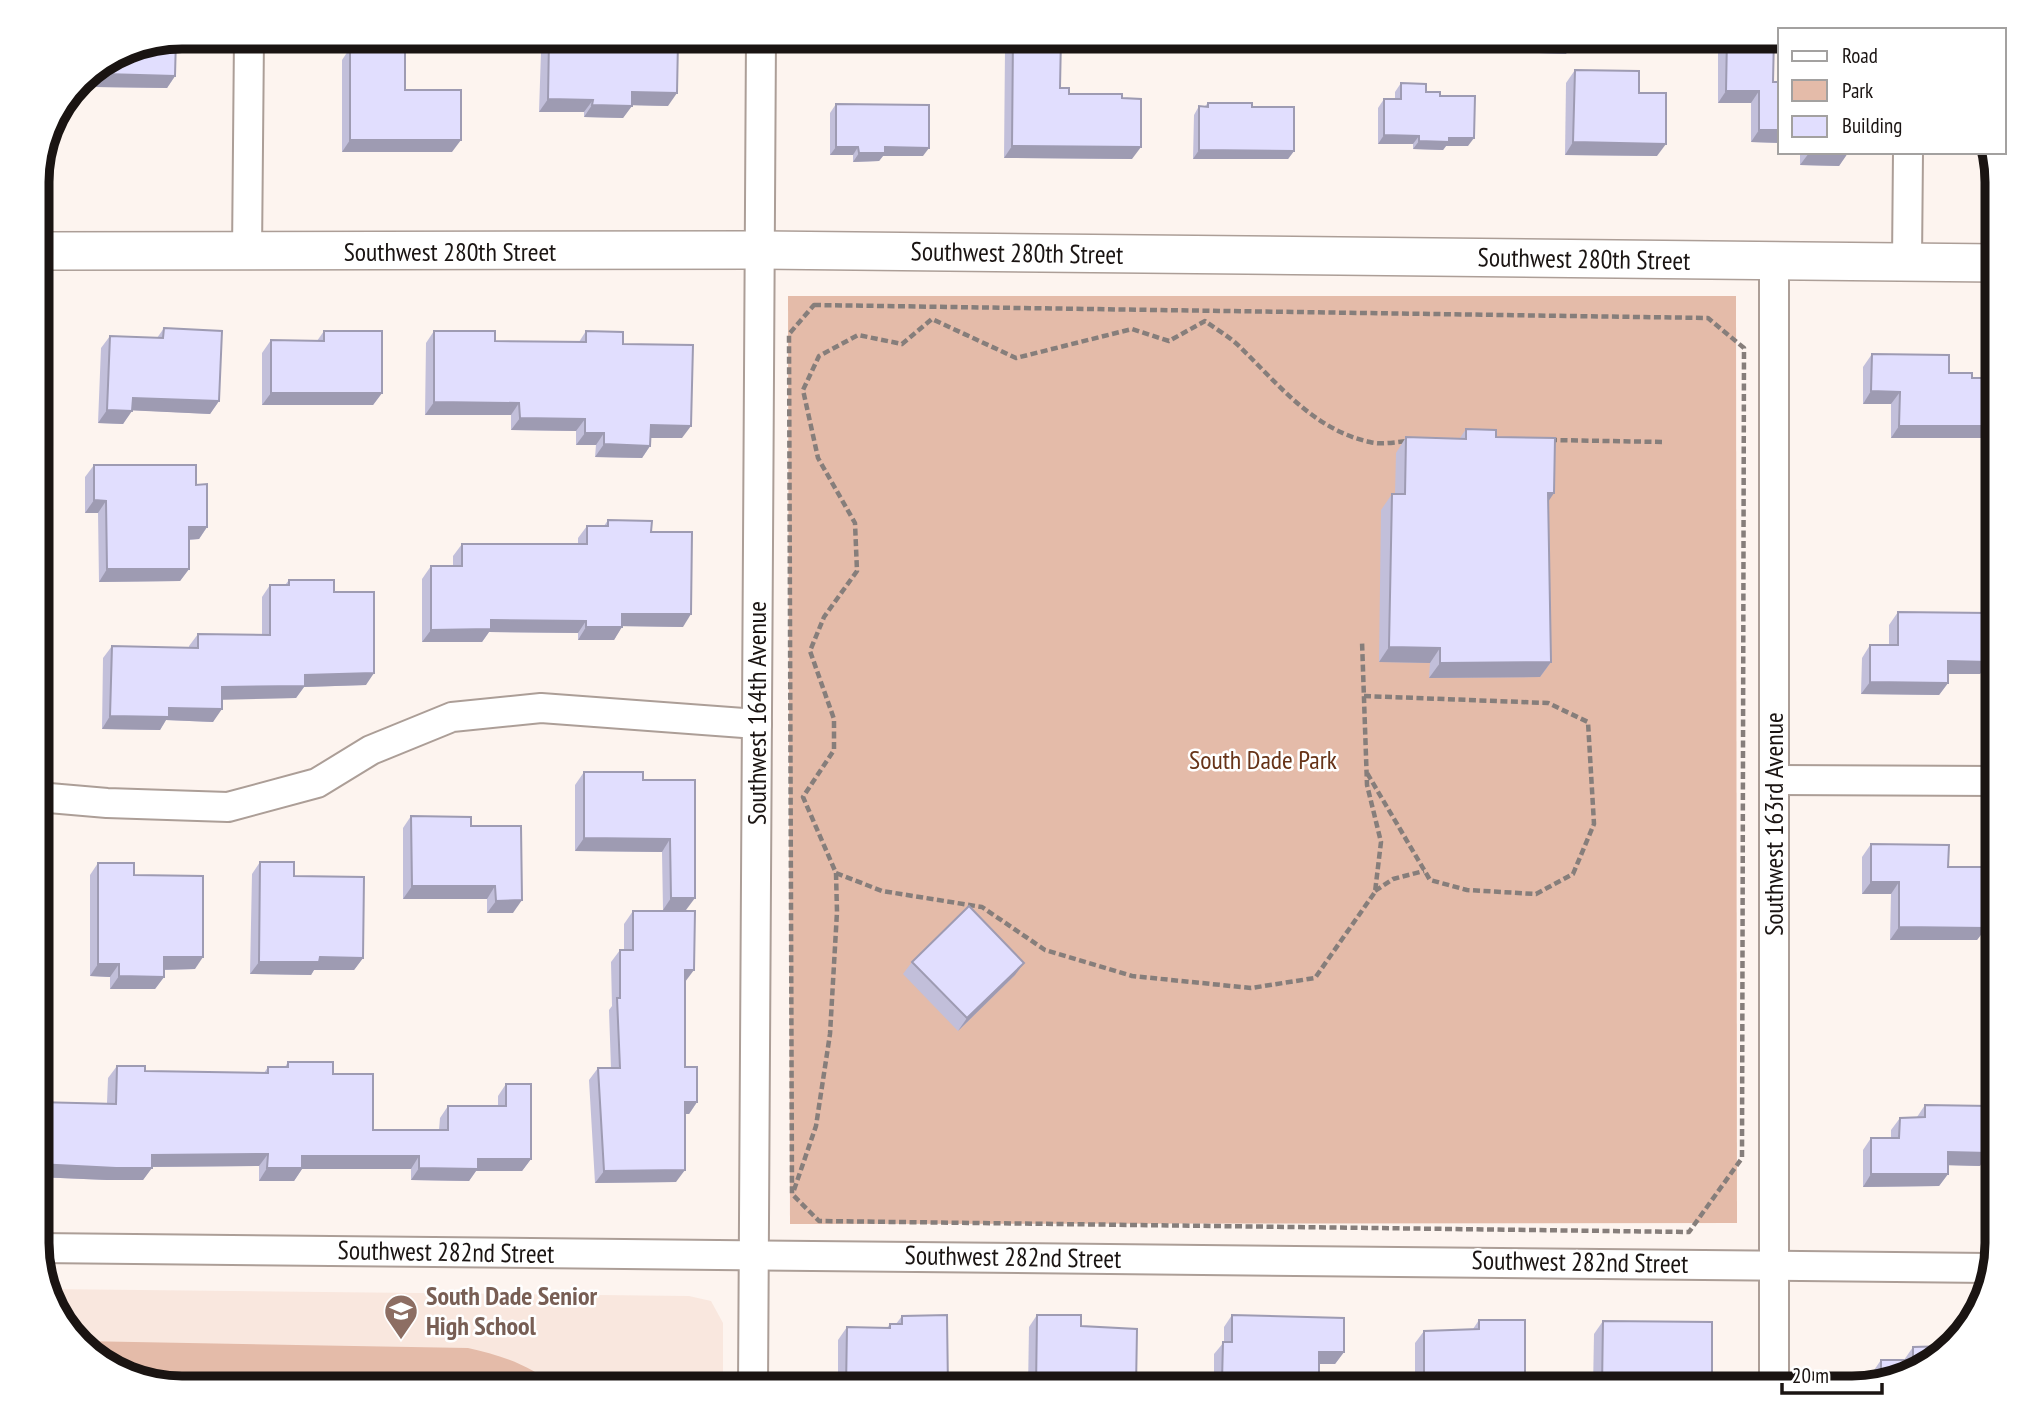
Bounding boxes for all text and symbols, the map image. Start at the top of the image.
legend [1778,28,2006,154]
text: Road [1842,42,1878,69]
text: Park [1842,77,1873,104]
text: Building [1842,112,1902,139]
street label: Southwest 280th Street [910,234,1124,271]
street label: Southwest 280th Street [344,235,556,268]
street label: Southwest 280th Street [1477,240,1691,277]
street label: Southwest 164th Avenue [740,601,773,825]
street label: Southwest 163rd Avenue [1757,712,1790,936]
park label: South Dade Park [1189,743,1337,776]
street label: Southwest 282nd Street [337,1233,555,1270]
street label: Southwest 282nd Street [904,1238,1122,1275]
street label: Southwest 282nd Street [1471,1243,1689,1280]
place label: South Dade Senior High School [426,1279,597,1342]
school or university icon: South Dade Senior High School [382,1292,420,1341]
scale bar [1782,1352,1882,1396]
text: 20 m [1792,1362,1829,1389]

